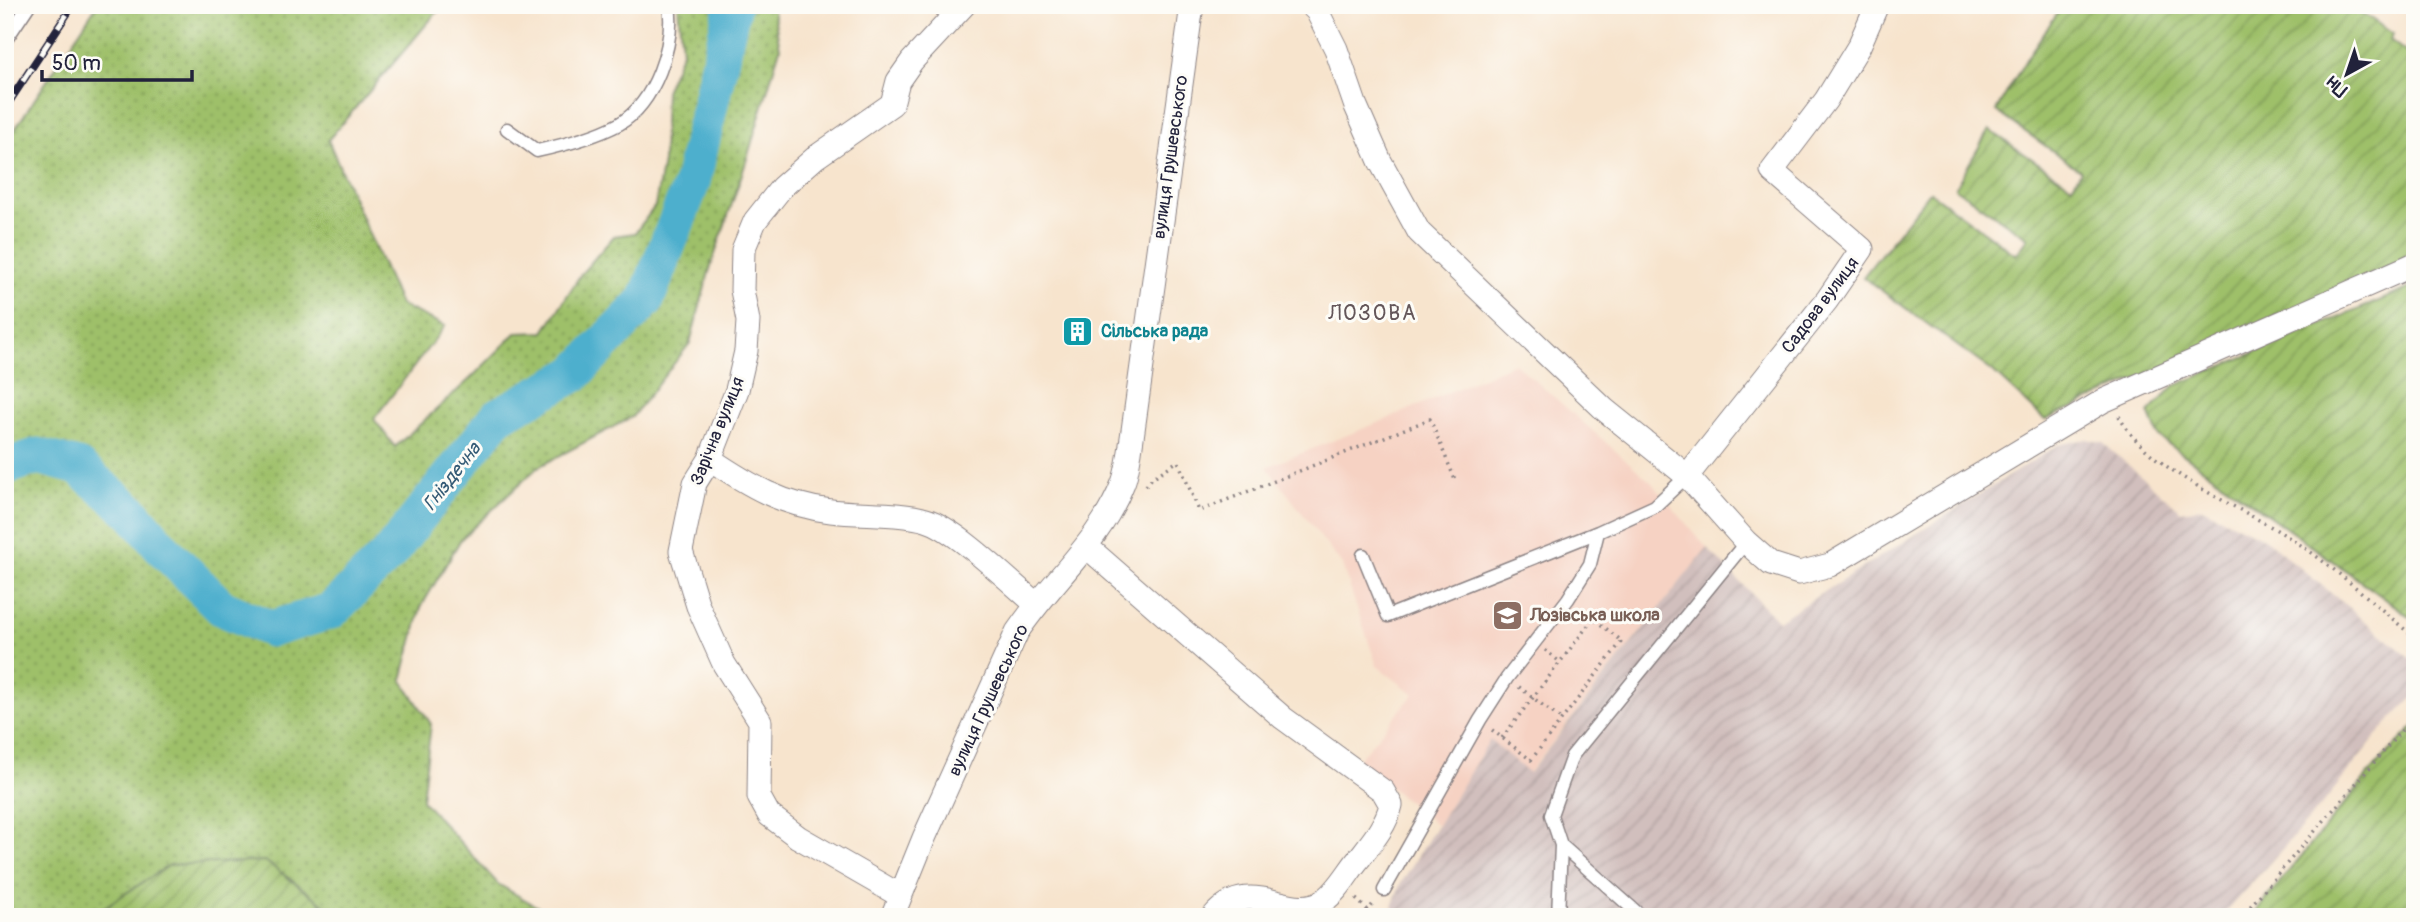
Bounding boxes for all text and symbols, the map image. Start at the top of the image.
scale bar [42,38,192,82]
north arrow [2312,38,2382,108]
text: 50 m [52,50,101,77]
text: Пн [2321,70,2352,102]
street label: вулиця Грушевського [1148,73,1193,240]
street label: Садова вулиця [1777,253,1864,358]
district label: ЛОЗОВА [1327,300,1418,327]
building icon: Сільська рада [1061,314,1095,348]
place label: Сільська рада [1101,320,1209,343]
street label: Зарічна вулиця [685,374,750,489]
water label: Гніздечна [418,437,487,515]
school or university icon: Лозівська школа [1490,598,1524,632]
place label: Лозівська школа [1529,604,1660,627]
street label: вулиця Грушевського [943,620,1034,780]

